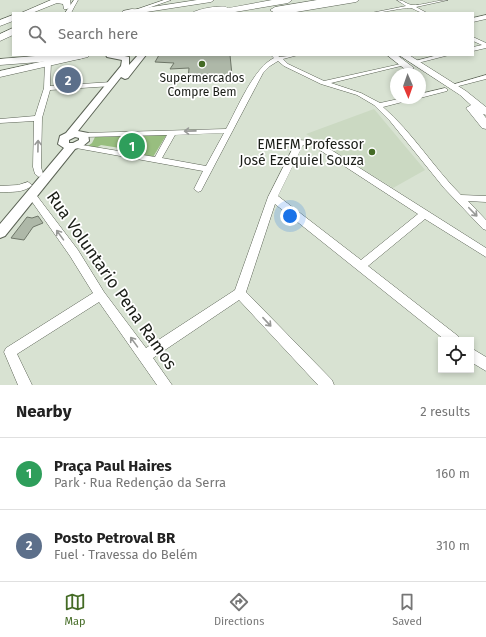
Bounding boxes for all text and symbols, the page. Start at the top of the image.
search box [12,12,474,56]
icon: search [26,23,48,45]
text: Search here [58,25,138,43]
marker: Supermercados Compre Bem [197,59,207,69]
pin: 2 [55,65,81,95]
north arrow [390,68,426,104]
place label: Supermercados Compre Bem [160,71,245,99]
one-way arrow [184,127,197,135]
pin: 1 [119,131,145,161]
place label: EMEFM Professor José Ezequiel Souza [239,136,365,169]
one-way arrow [34,140,42,153]
marker: EMEFM Professor José Ezequiel Souza [367,147,377,157]
street label: Rua Voluntario Pena Ramos [42,187,181,374]
your location [280,206,300,226]
one-way arrow [468,207,478,217]
one-way arrow [56,229,65,240]
one-way arrow [262,317,272,327]
one-way arrow [130,336,139,347]
map controls [438,337,474,373]
button: locate [438,337,474,373]
text: Nearby [16,401,71,422]
text: 2 results [420,404,470,419]
text: Praça Paul Haires [54,457,172,475]
text: 1 [26,466,32,481]
text: 160 m [436,466,470,481]
text: Park · Rua Redenção da Serra [54,475,226,490]
text: Posto Petroval BR [54,529,175,547]
text: 2 [26,538,32,553]
text: 310 m [436,538,470,553]
text: Fuel · Travessa do Belém [54,547,198,562]
tab: Map [64,591,86,628]
tab: Directions [214,591,264,628]
tab: Saved [392,591,422,628]

